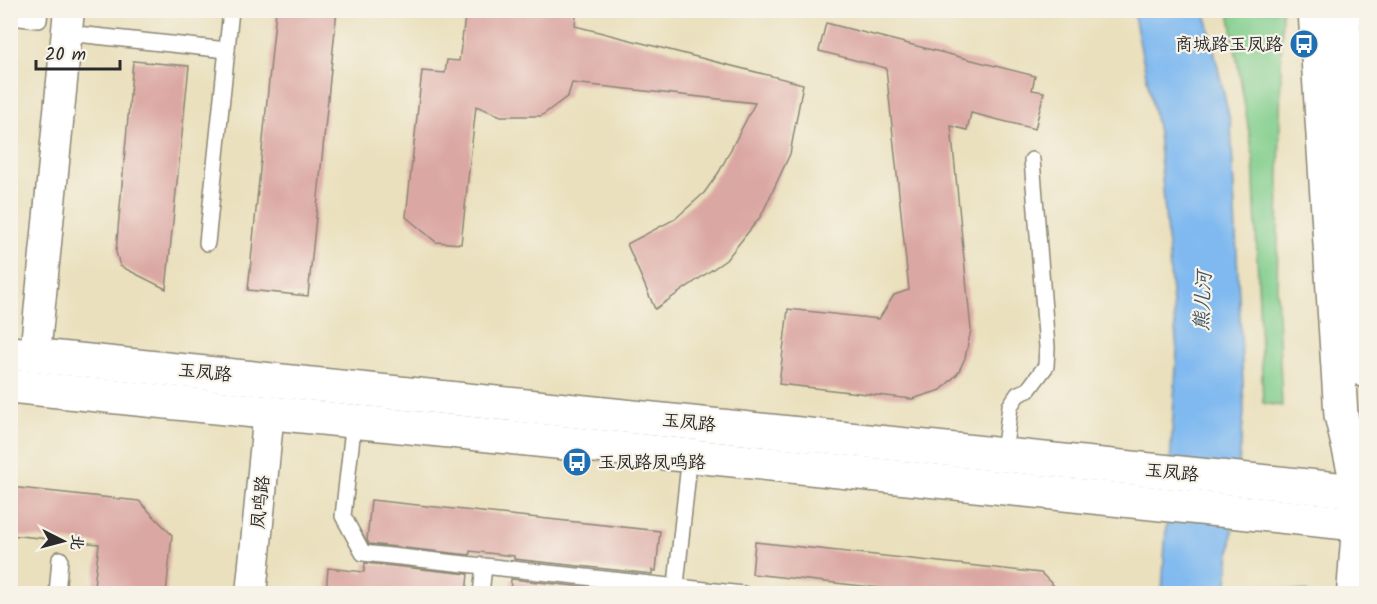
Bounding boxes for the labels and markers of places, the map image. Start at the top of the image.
bus stop icon: 商城路玉凤路 [1288,28,1320,60]
place label: 商城路玉凤路 [1175,31,1283,60]
bus stop icon: 玉凤路凤鸣路 [561,446,593,478]
place label: 玉凤路凤鸣路 [598,449,706,478]

